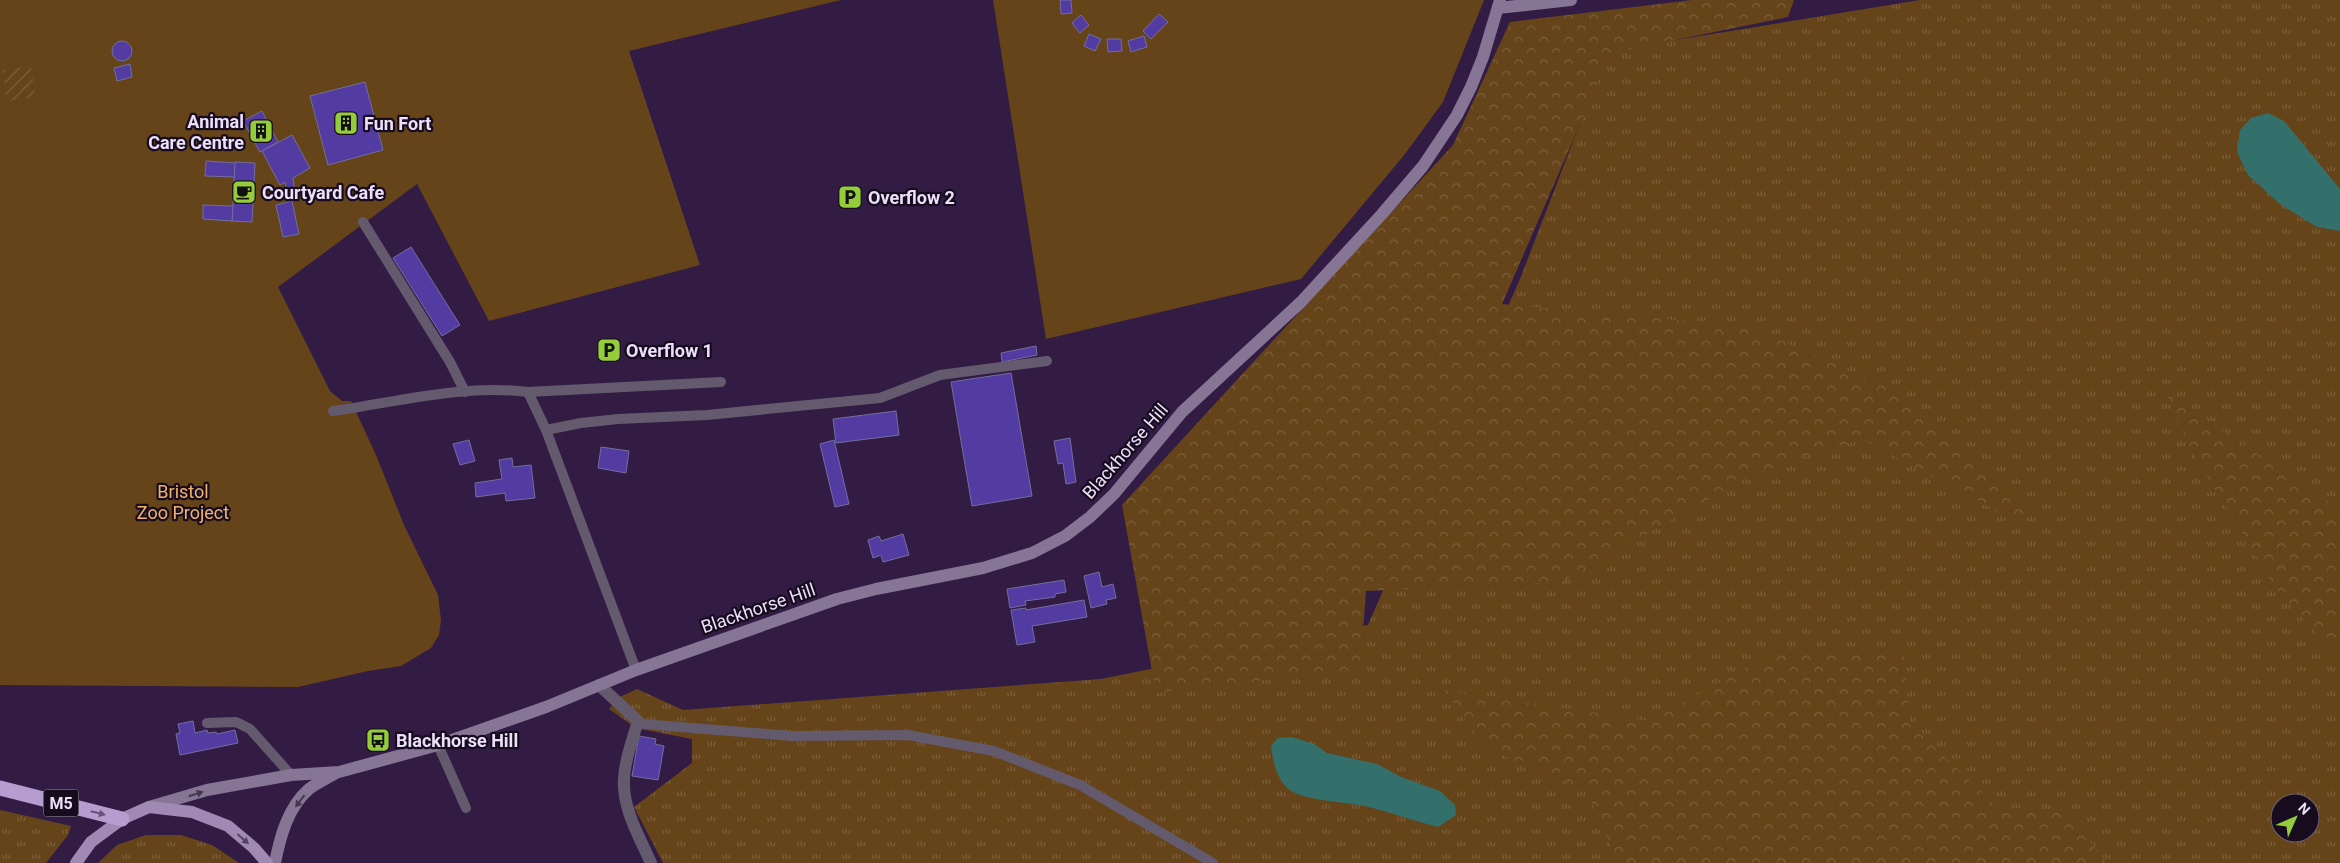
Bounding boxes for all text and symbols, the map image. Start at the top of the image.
building icon: Fun Fort [333,110,359,136]
place label: Animal Care Centre [148,111,244,153]
place label: Fun Fort [364,113,431,134]
building icon: Animal Care Centre [248,118,274,144]
cafe icon: Courtyard Cafe [231,179,257,205]
place label: Courtyard Cafe [262,182,384,203]
parking icon: Overflow 2 [837,184,863,210]
place label: Overflow 2 [868,187,955,208]
parking icon: Overflow 1 [596,337,622,363]
place label: Overflow 1 [626,340,713,361]
street label: Blackhorse Hill [1078,399,1172,503]
park label: Bristol Zoo Project [137,481,229,523]
street label: Blackhorse Hill [698,579,818,637]
bus stop icon: Blackhorse Hill [365,727,391,753]
place label: Blackhorse Hill [396,730,518,751]
one-way arrow [189,789,204,797]
road number: M5 [44,790,78,816]
north arrow [2270,793,2320,843]
one-way arrow [295,794,305,807]
text: N [2295,800,2313,818]
one-way arrow [91,809,106,817]
one-way arrow [237,833,249,844]

